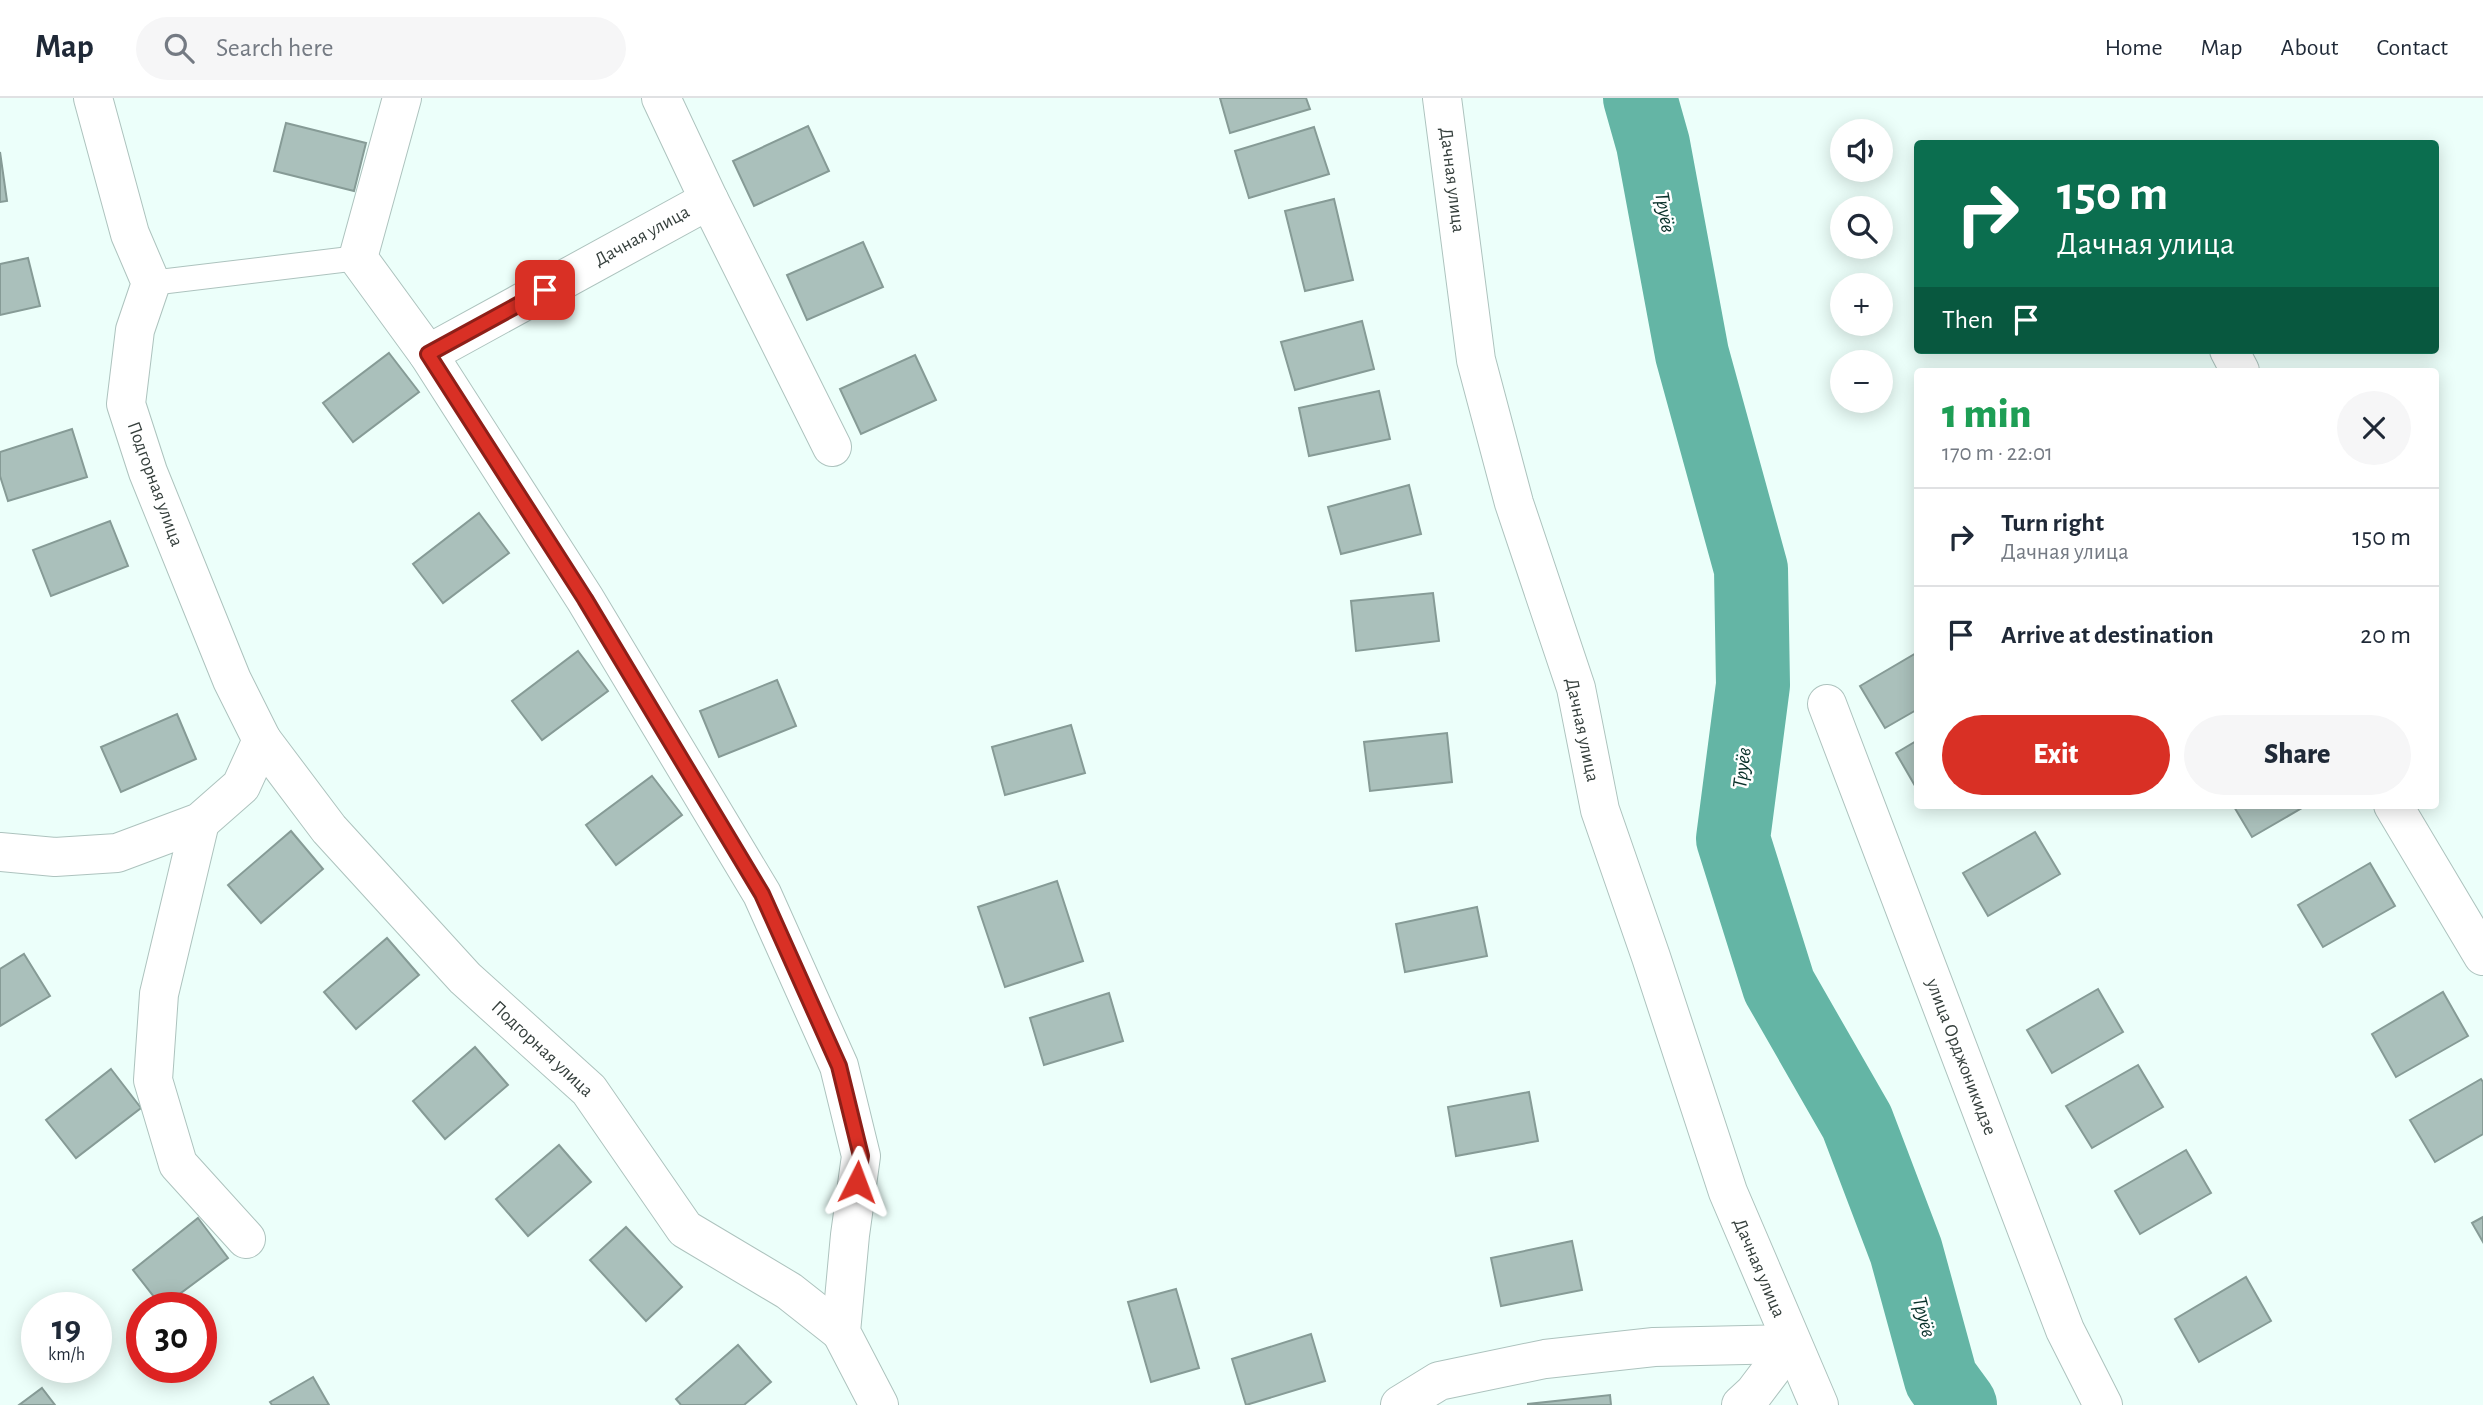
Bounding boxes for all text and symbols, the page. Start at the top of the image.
search box [136,17,626,80]
icon: search [160,29,198,67]
text: Map [35,31,94,64]
text: Search here [216,35,334,61]
text: Home [2105,36,2163,60]
text: Map [2201,36,2243,60]
text: About [2281,36,2338,60]
text: Contact [2376,36,2448,60]
map controls [1830,119,1893,413]
button: sound [1830,119,1893,182]
street label: Дачная улица [1436,126,1468,234]
icon: right [1942,168,2033,259]
text: 150 m [2057,170,2168,219]
water label: Труёв [1650,190,1679,234]
button: search [1830,196,1893,259]
street label: Дачная улица [591,202,693,270]
text: Дачная улица [2057,228,2235,260]
pin [515,260,575,320]
icon: arrive [526,271,564,309]
button: + [1830,273,1893,336]
icon: arrive [2007,301,2045,339]
text: Then [1942,307,1993,333]
button: − [1830,350,1893,413]
button: close [2337,391,2411,465]
text: 1 min [1942,393,2031,435]
street label: Подгорная улица [124,419,186,549]
text: 170 m · 22:01 [1942,442,2053,465]
text: Turn right [2001,510,2104,536]
icon: right [1942,518,1980,556]
text: 150 m [2352,524,2411,550]
text: Дачная улица [2001,541,2129,564]
icon: arrive [1942,616,1980,654]
text: Arrive at destination [2001,622,2214,648]
text: 20 m [2360,622,2411,648]
street label: Дачная улица [1562,676,1602,784]
button: Exit [1942,715,2170,795]
button: Share [2184,715,2411,795]
water label: Труёв [1729,746,1756,790]
street label: улица Орджоникидзе [1922,975,2000,1138]
street label: Подгорная улица [487,997,597,1101]
position arrow [820,1145,894,1219]
street label: Дачная улица [1730,1216,1788,1321]
speed limit sign: 30 [126,1292,217,1383]
water label: Труёв [1908,1294,1939,1340]
text: 19 [52,1311,81,1346]
text: km/h [48,1346,85,1364]

